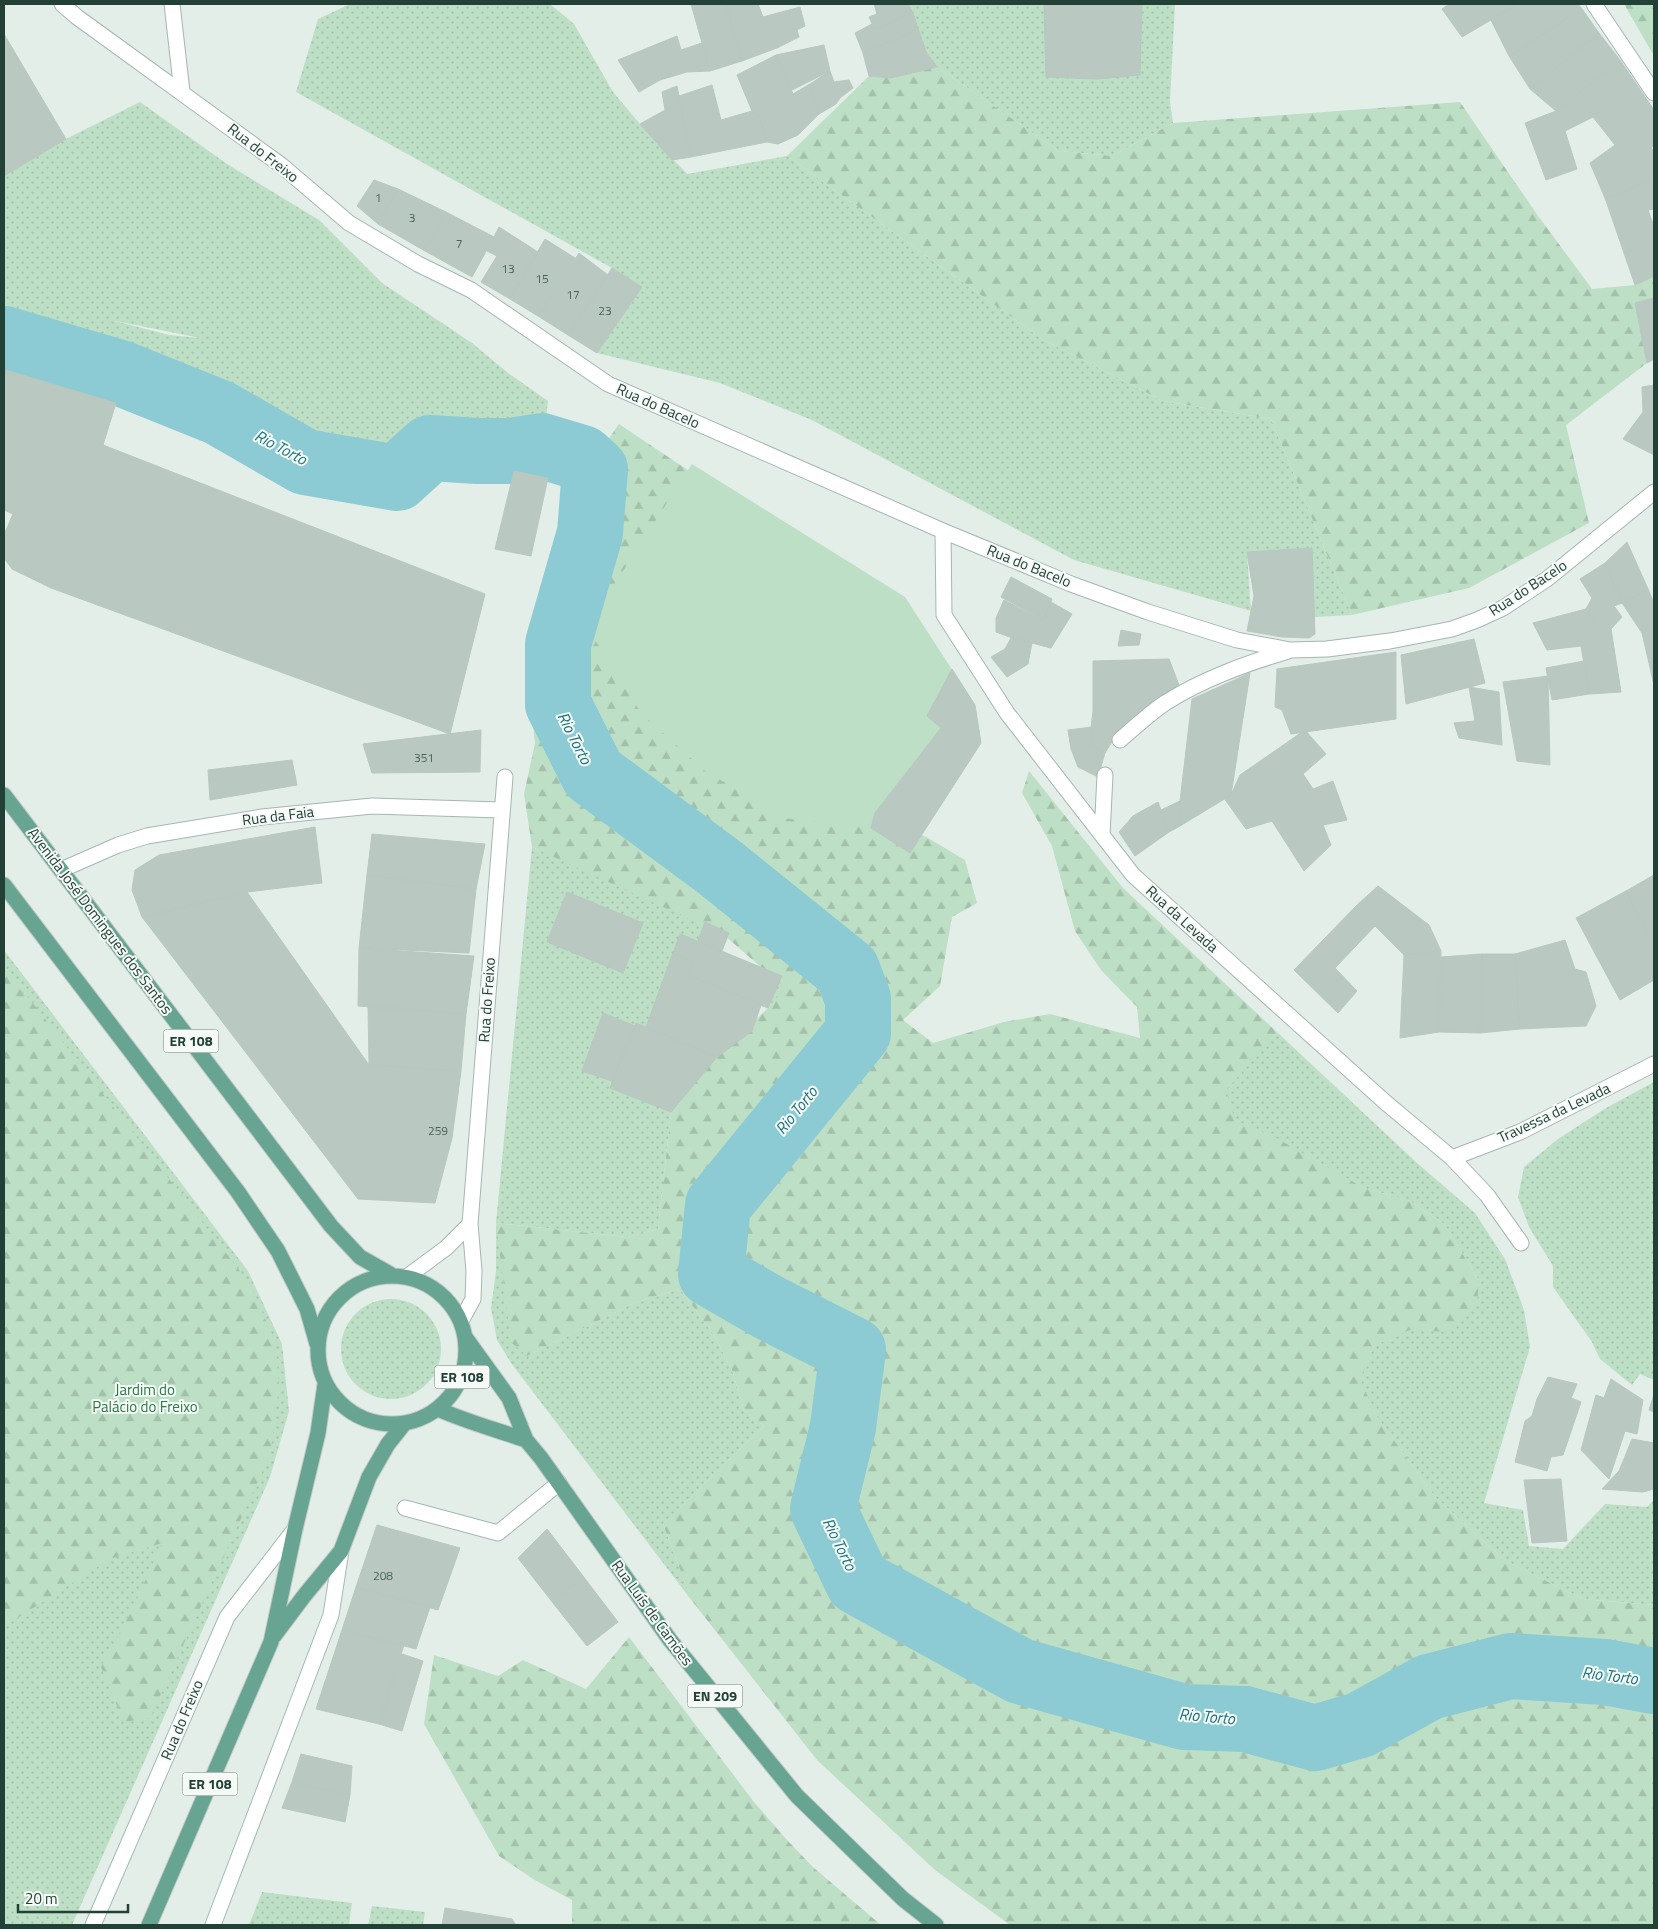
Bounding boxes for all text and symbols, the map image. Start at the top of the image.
street label: Rua do Freixo [223,117,304,188]
house number: 1 [375,188,381,207]
house number: 3 [409,208,415,227]
house number: 7 [456,234,462,253]
house number: 13 [501,259,515,278]
house number: 15 [535,269,549,288]
house number: 17 [566,285,580,304]
house number: 23 [598,301,612,320]
street label: Rua do Bacelo [613,377,704,434]
water label: Rio Torto [251,423,312,471]
street label: Rua do Bacelo [983,538,1075,593]
street label: Rua do Bacelo [1484,554,1572,622]
water label: Rio Torto [552,708,599,769]
house number: 351 [414,748,434,767]
street label: Rua da Faia [241,800,316,831]
street label: Avenida José Domingues dos Santos [22,823,178,1019]
street label: Rua da Levada [1141,880,1224,958]
street label: Rua do Freixo [472,957,501,1043]
road number: ER 108 [164,1030,218,1052]
street label: Travessa da Levada [1494,1076,1614,1149]
water label: Rio Torto [769,1080,824,1139]
house number: 259 [428,1121,448,1140]
road number: ER 108 [434,1365,490,1388]
park label: Jardim do Palácio do Freixo [92,1378,198,1418]
water label: Rio Torto [817,1514,864,1575]
street label: Rua Luís de Camões [606,1555,699,1670]
house number: 208 [373,1566,393,1585]
water label: Rio Torto [1581,1660,1640,1690]
street label: Rua do Freixo [154,1676,209,1763]
road number: EN 209 [688,1684,742,1708]
water label: Rio Torto [1178,1702,1237,1730]
road number: ER 108 [182,1772,238,1796]
scale bar [18,1882,128,1914]
text: 20 m [25,1887,58,1910]

